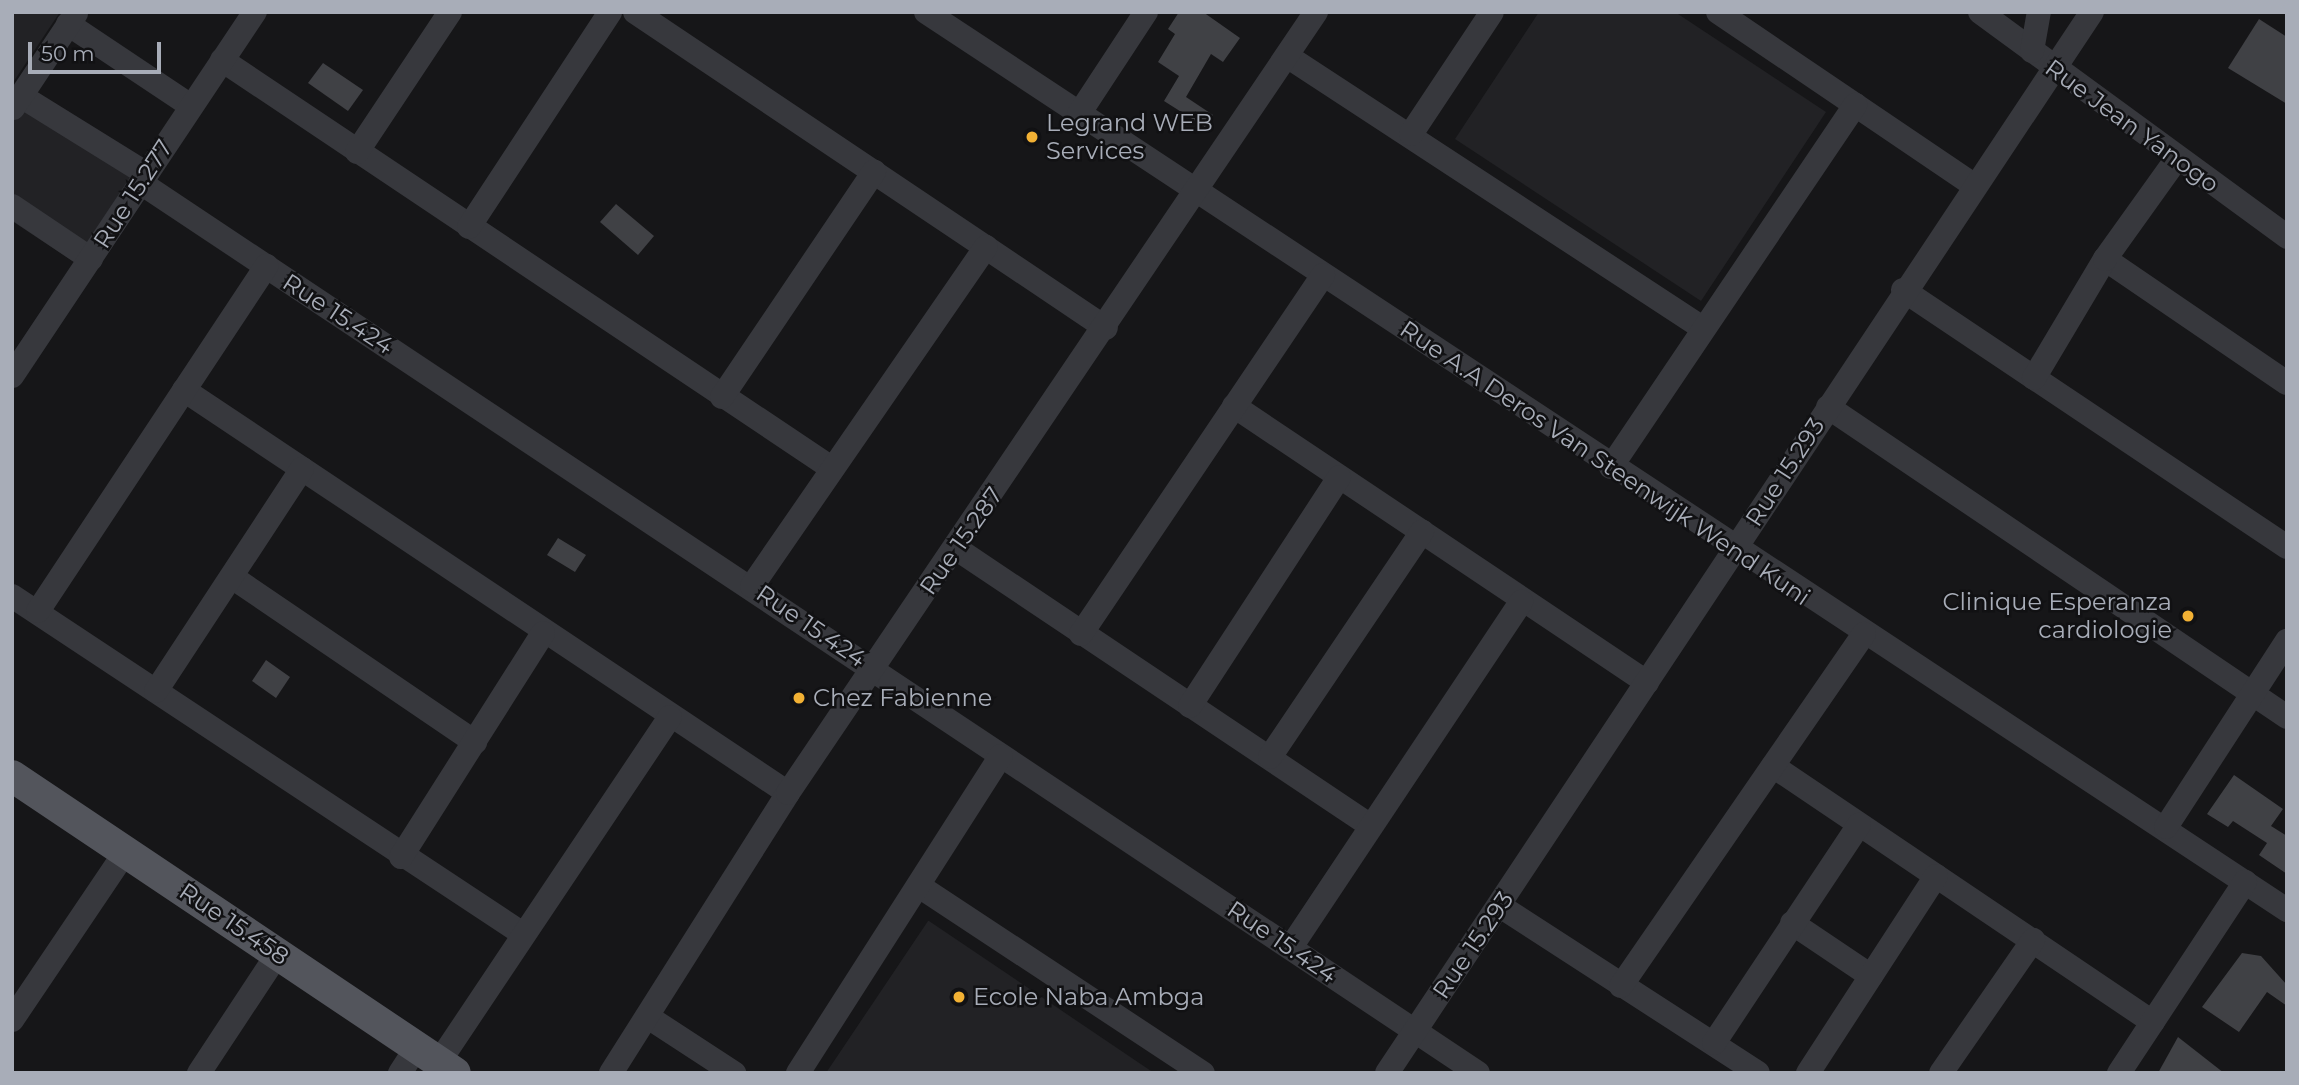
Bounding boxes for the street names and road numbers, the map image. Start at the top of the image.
street label: Rue Jean Yanogo [2040,53,2224,199]
street label: Rue 15.277 [87,134,179,254]
street label: Rue 15.424 [277,268,399,360]
street label: Rue A.A Deros Van Steenwijk Wend Kuni [1395,315,1815,611]
street label: Rue 15.293 [1739,412,1831,532]
street label: Rue 15.287 [913,482,1009,600]
street label: Rue 15.424 [751,579,871,673]
street label: Rue 15.458 [174,877,294,971]
street label: Rue 15.293 [1427,886,1519,1004]
street label: Rue 15.424 [1222,895,1342,989]

